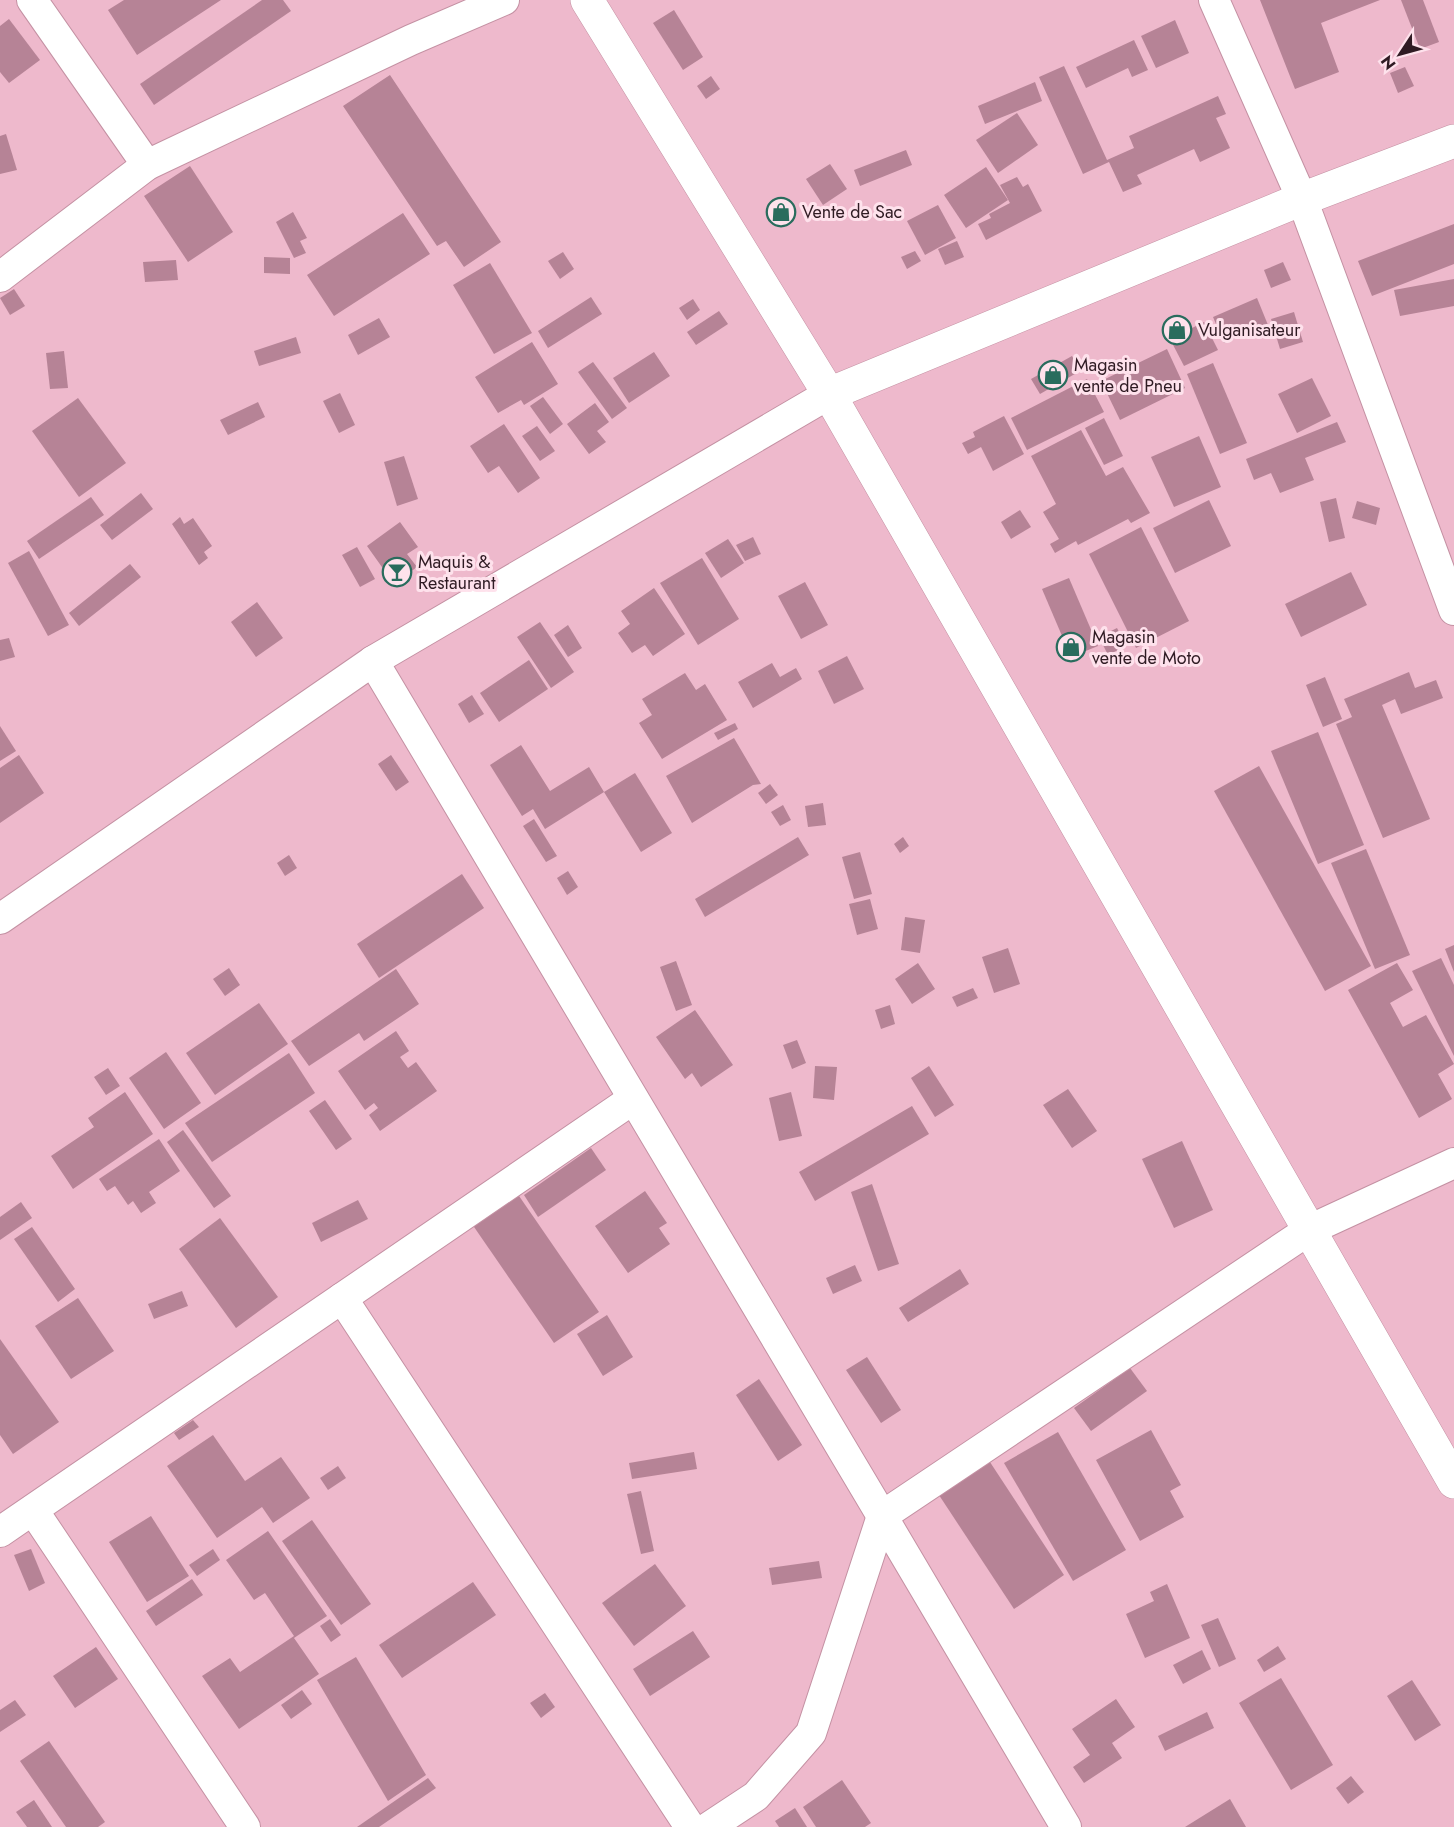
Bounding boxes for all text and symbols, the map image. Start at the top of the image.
north arrow [1370,24,1430,84]
text: N [1375,51,1401,74]
shop icon: Vente de Sac [765,196,797,228]
place label: Vente de Sac [802,199,902,225]
shop icon: Vulganisateur [1161,314,1193,346]
place label: Vulganisateur [1198,317,1301,343]
place label: Magasin vente de Pneu [1074,352,1182,399]
shop icon: Magasin vente de Pneu [1037,359,1069,391]
place label: Maquis & Restaurant [418,549,496,596]
bar icon: Maquis & Restaurant [381,556,413,588]
place label: Magasin vente de Moto [1092,624,1201,671]
shop icon: Magasin vente de Moto [1055,631,1087,663]

